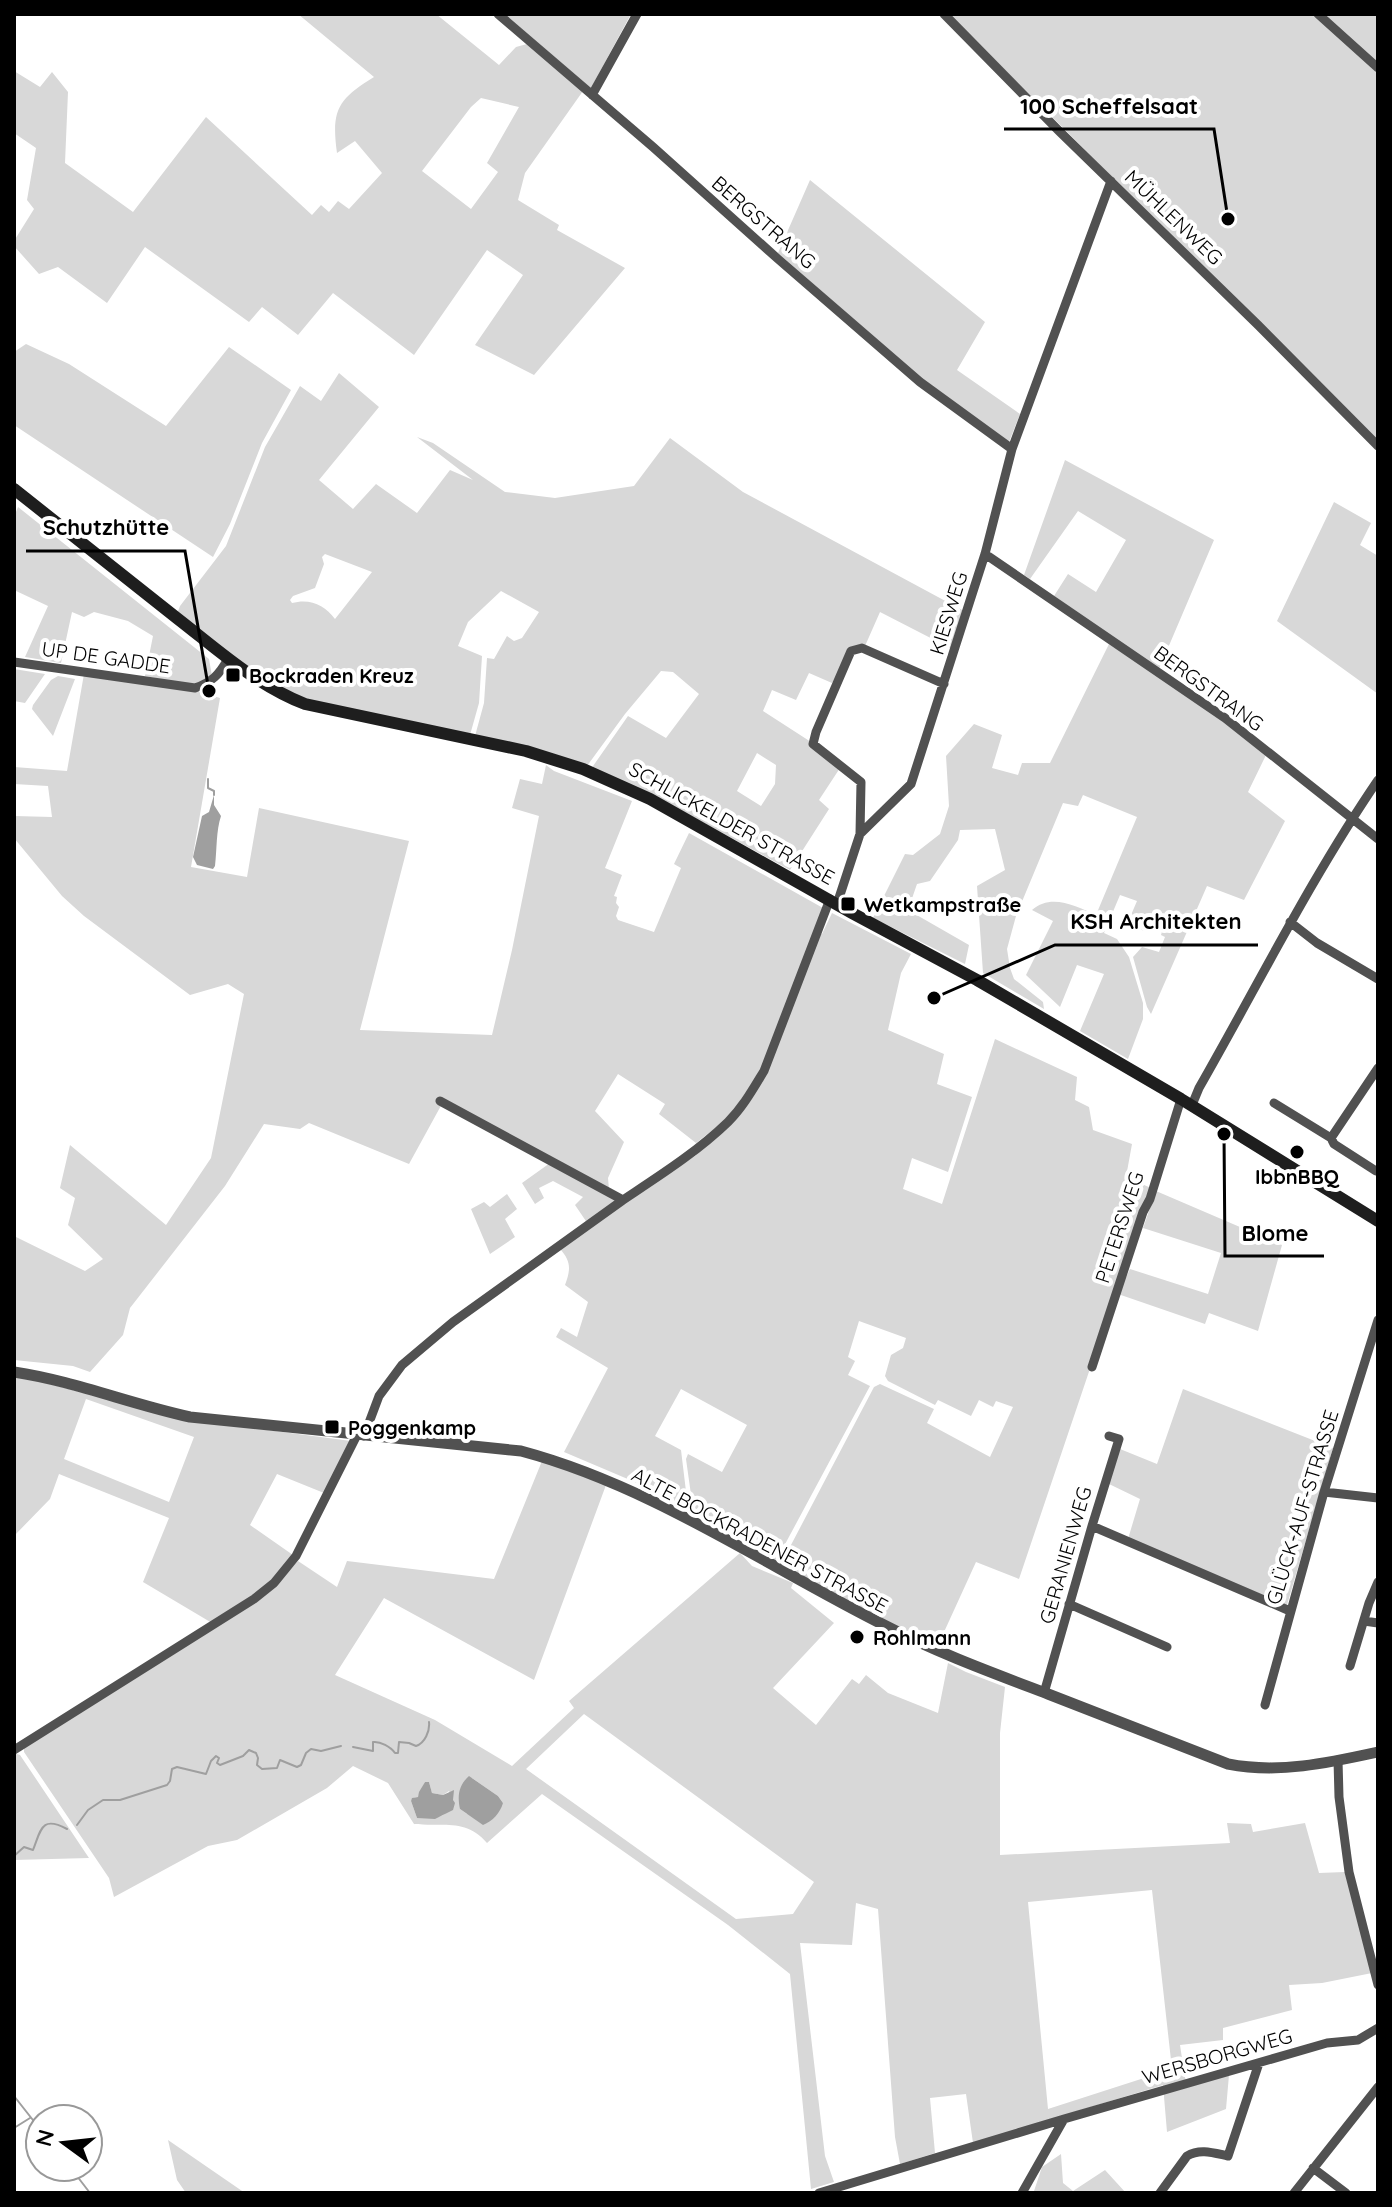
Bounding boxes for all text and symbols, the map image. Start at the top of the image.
callout: 100 Scheffelsaat [1004,83,1214,129]
text: 100 Scheffelsaat [1020,92,1198,120]
street label: MÜHLENWEG [1120,164,1228,270]
street label: BERGSTRANG [707,170,821,274]
callout: Schutzhütte [26,505,185,551]
text: Schutzhütte [43,513,169,541]
street label: KIESWEG [924,568,972,658]
street label: UP DE GADDE [40,636,172,678]
street label: BERGSTRANG [1149,640,1269,736]
place label: Bockraden Kreuz [249,663,414,688]
marker: Bockraden Kreuz [224,666,242,684]
street label: SCHLICKELDER STRASSE [625,756,839,890]
place label: Wetkampstraße [864,892,1021,917]
marker: Wetkampstraße [839,895,857,913]
callout: KSH Architekten [1055,899,1258,945]
text: KSH Architekten [1070,907,1242,935]
marker: IbbnBBQ [1288,1143,1306,1161]
place label: IbbnBBQ [1255,1164,1340,1189]
street label: PETERSWEG [1089,1168,1149,1286]
callout: Blome [1225,1210,1324,1256]
text: Blome [1241,1219,1309,1247]
street label: GLÜCK-AUF-STRASSE [1260,1407,1344,1607]
place label: Poggenkamp [348,1415,476,1440]
marker: Poggenkamp [323,1418,341,1436]
street label: ALTE BOCKRADENER STRASSE [628,1462,892,1618]
street label: GERANIENWEG [1033,1483,1097,1627]
place label: Rohlmann [873,1625,971,1650]
marker: Rohlmann [848,1628,866,1646]
street label: WERSBORGWEG [1139,2023,1295,2089]
north arrow [24,2103,104,2183]
text: N [29,2126,60,2149]

